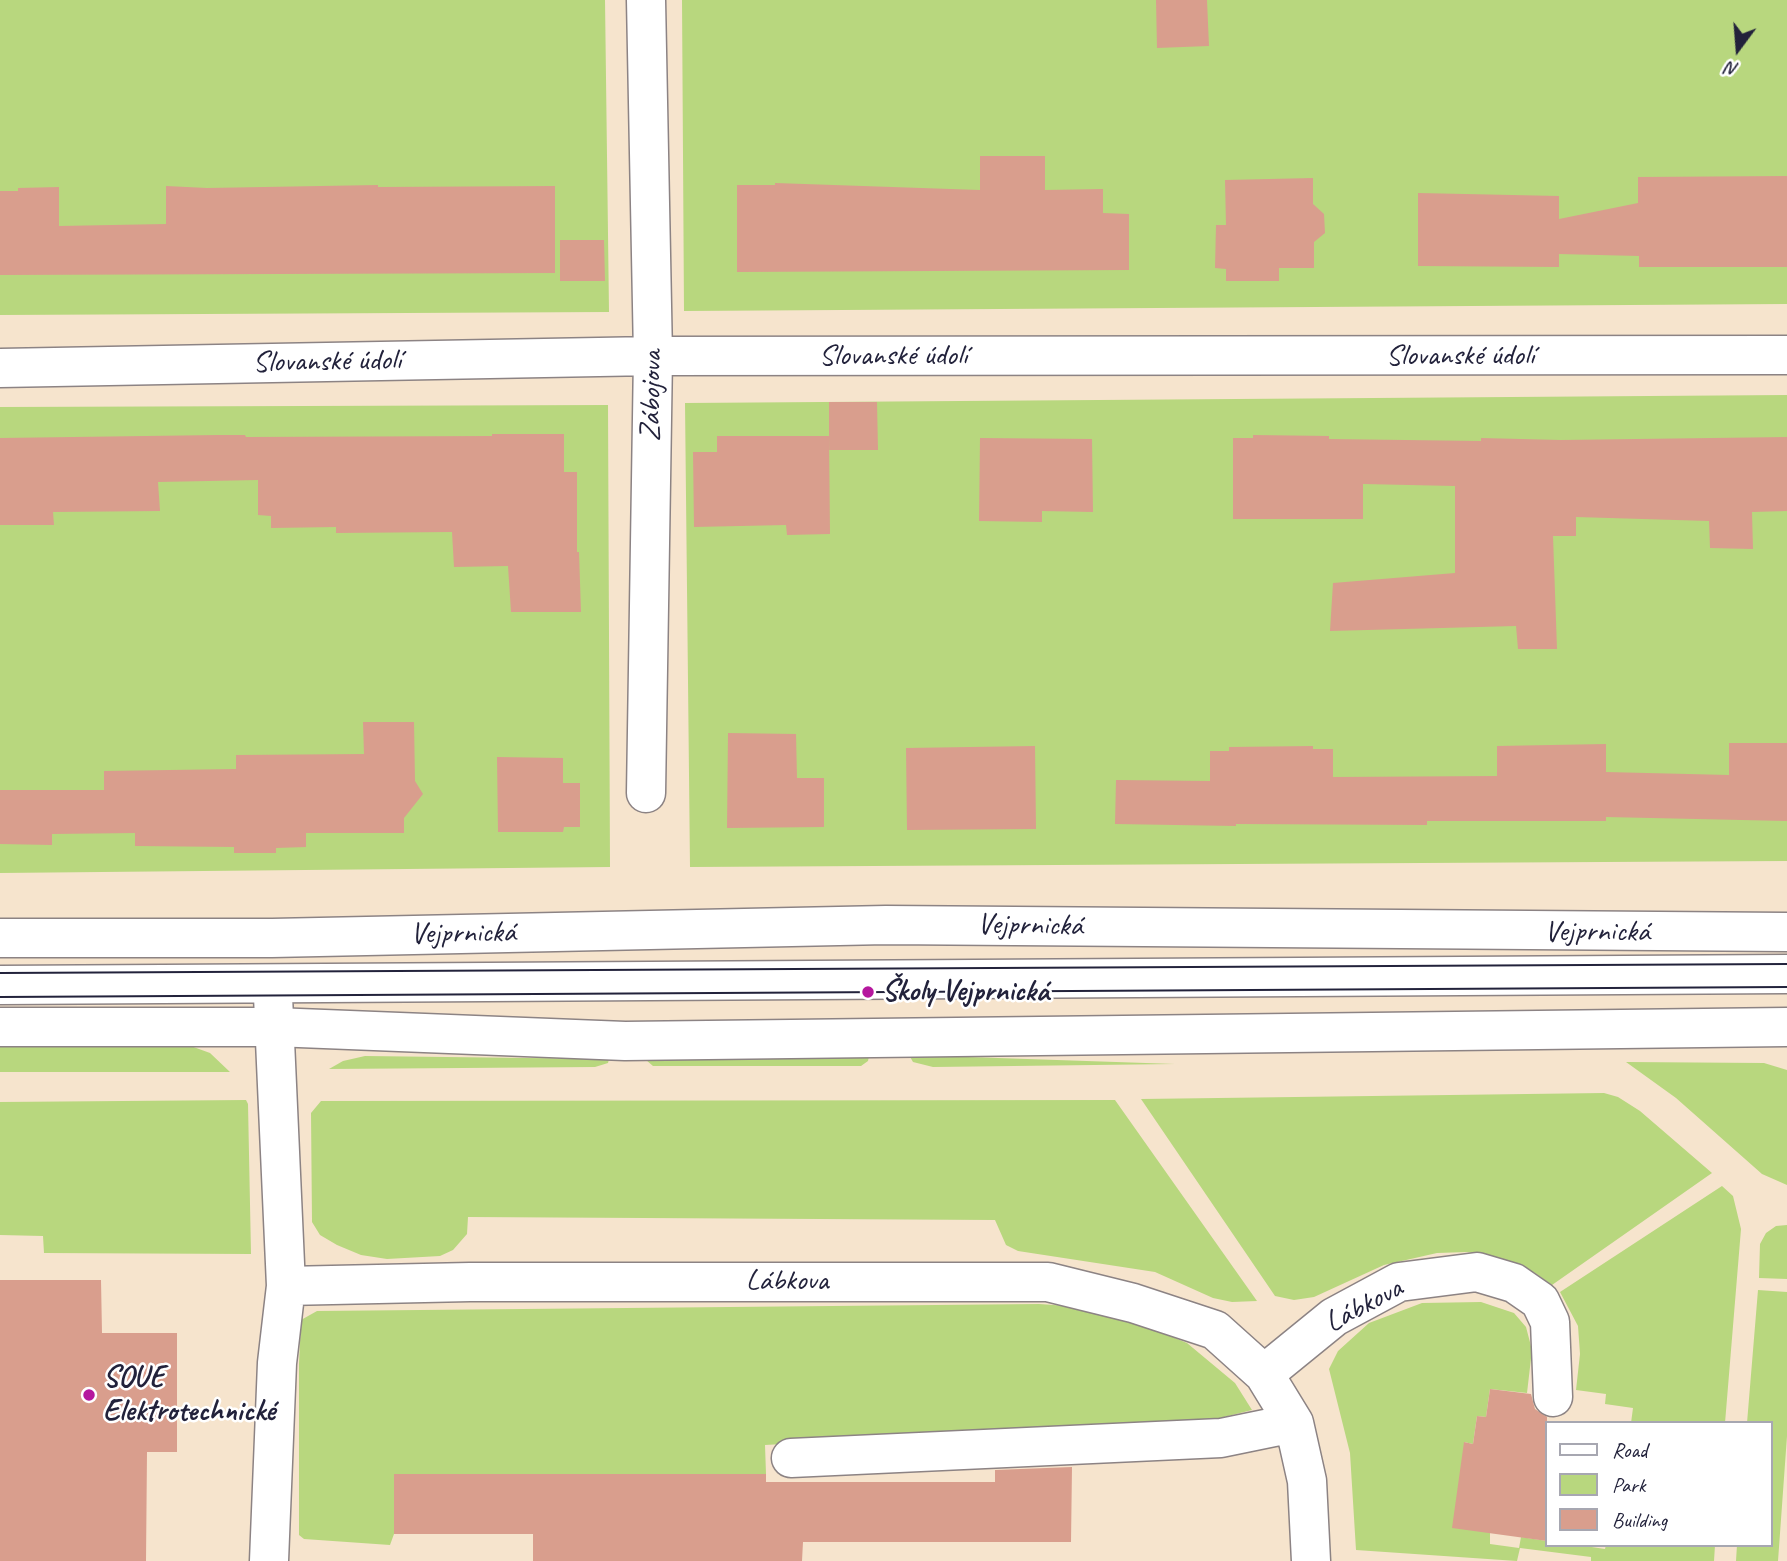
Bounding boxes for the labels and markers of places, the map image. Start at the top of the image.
place label: Školy Vejprnická [882,974,1049,1010]
marker: Školy Vejprnická [860,984,876,1000]
place label: SOUE Elektrotechnické [103,1360,275,1430]
marker: SOUE Elektrotechnické [81,1387,97,1403]

